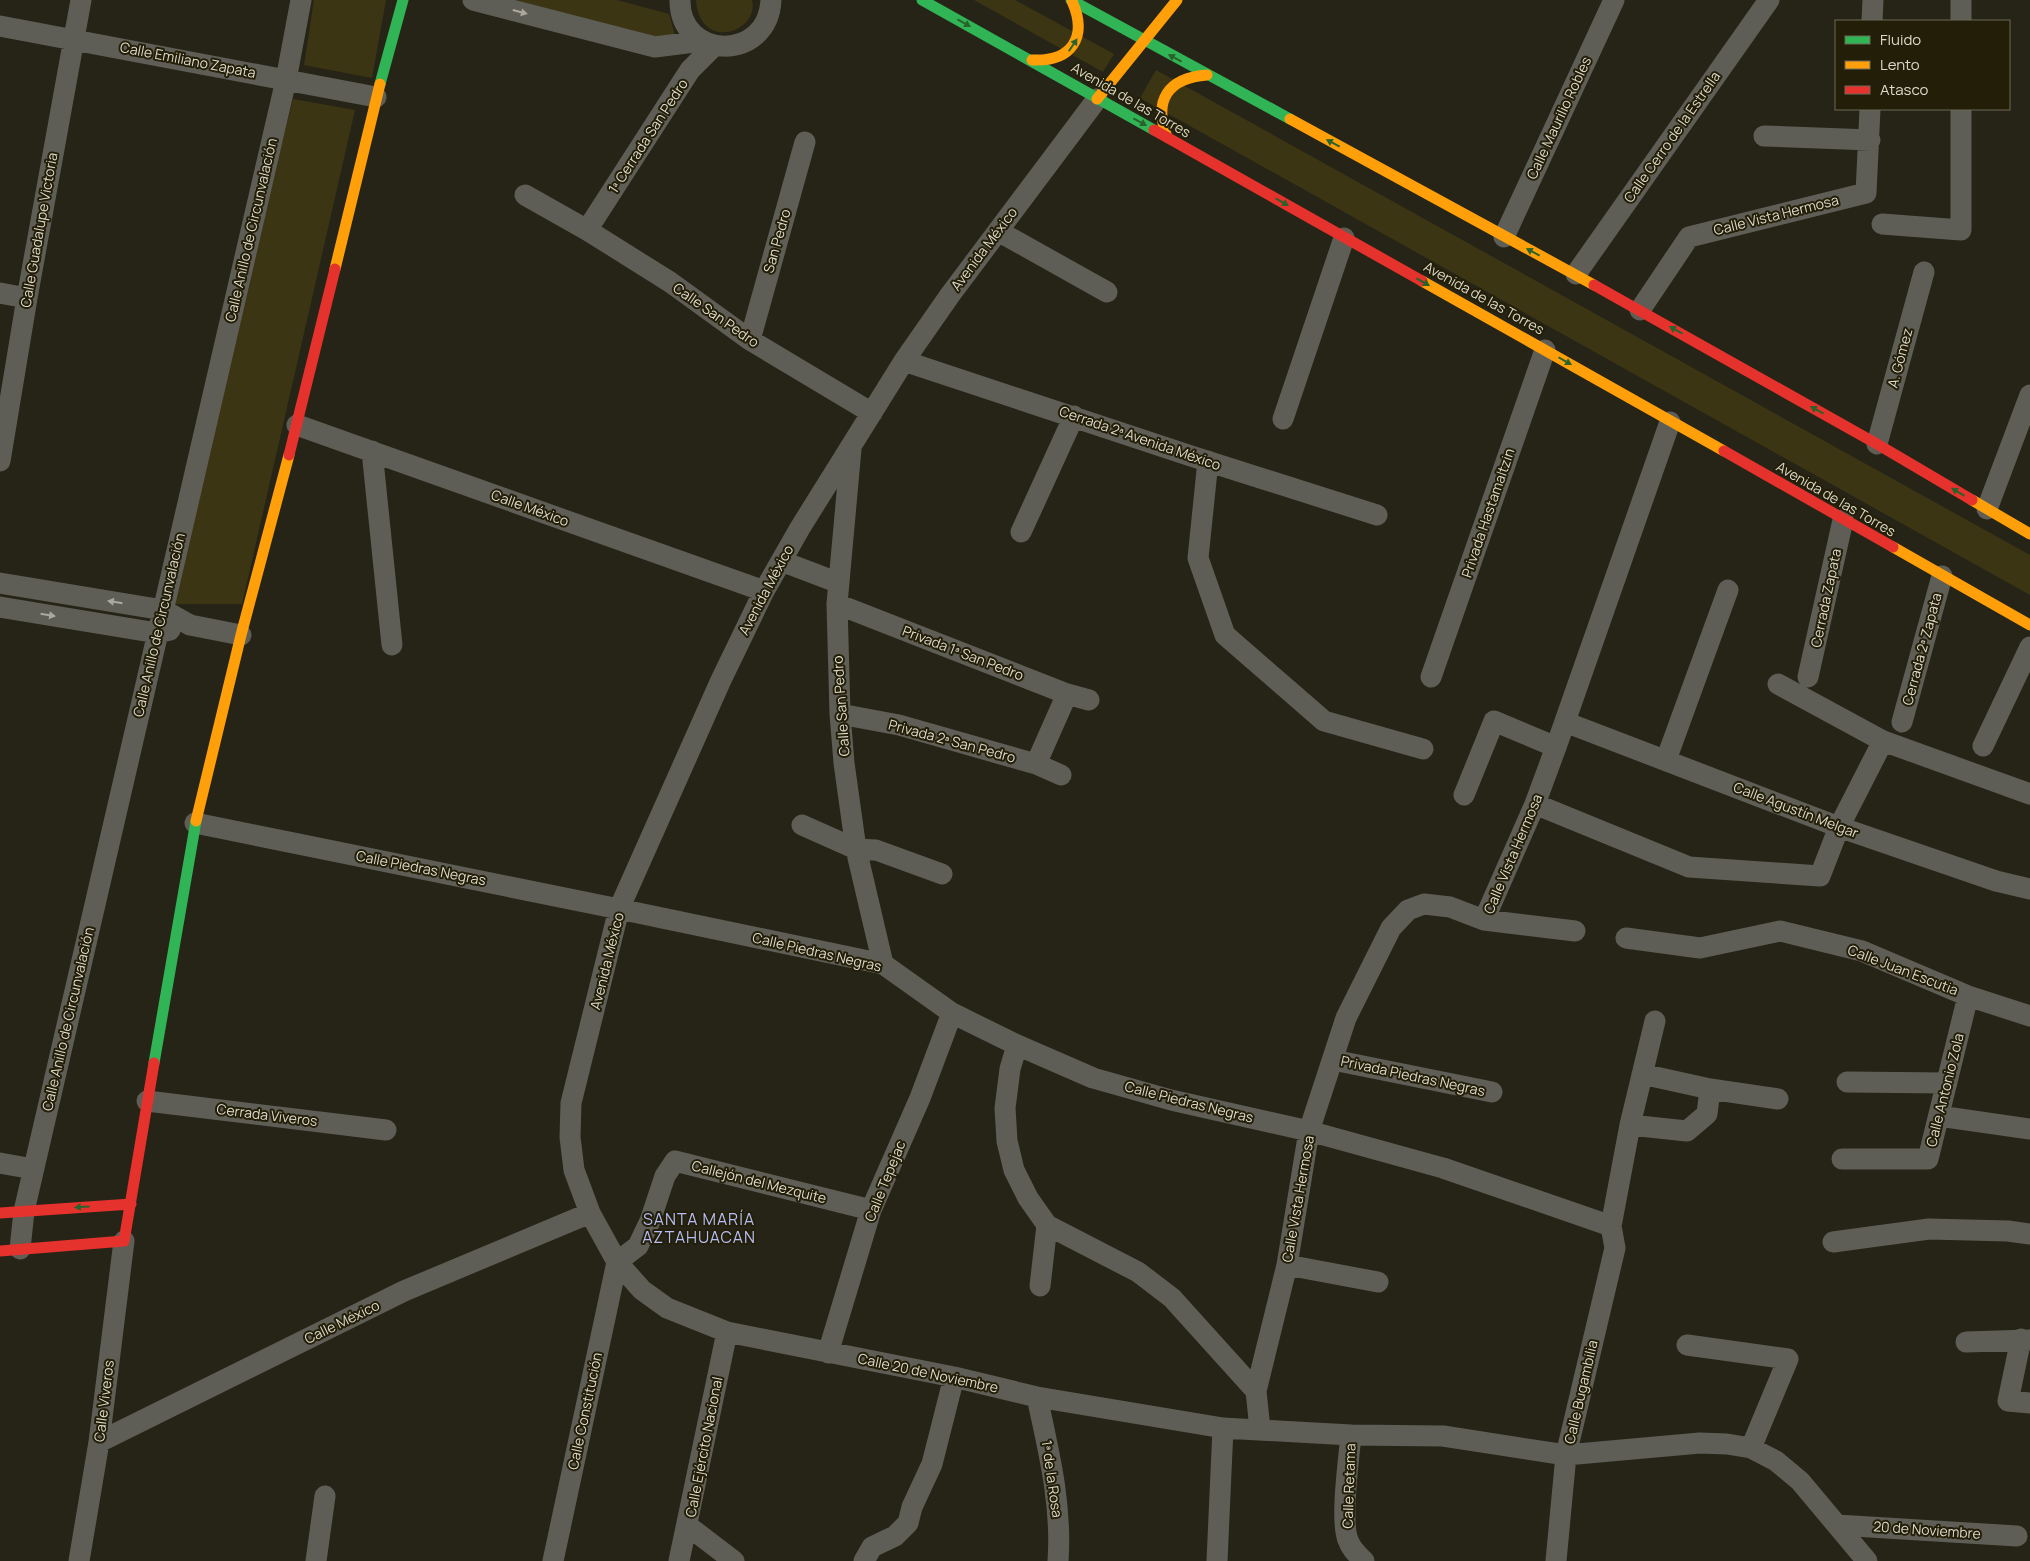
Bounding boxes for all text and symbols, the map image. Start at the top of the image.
one-way arrow [513,8,528,16]
one-way arrow [958,19,971,28]
legend [1835,20,2010,110]
text: Fluido [1880,29,1921,50]
street label: Calle Emiliano Zapata [119,37,258,82]
one-way arrow [1068,38,1078,51]
one-way arrow [1168,53,1182,62]
street label: Calle Maurilio Robles [1522,53,1595,182]
text: Lento [1880,54,1920,75]
street label: Avenida de las Torres [1068,58,1194,142]
street label: Calle Cerro de la Estrella [1619,67,1724,206]
street label: 1ª Cerrada San Pedro [603,75,692,197]
text: Atasco [1880,79,1928,100]
one-way arrow [1133,118,1147,126]
street label: Calle Anillo de Circunvalación [220,136,281,324]
one-way arrow [1326,139,1341,147]
street label: Calle Guadalupe Victoria [16,151,62,309]
street label: Calle Vista Hermosa [1711,190,1840,239]
one-way arrow [1274,198,1289,206]
street label: Avenida México [946,203,1021,294]
street label: San Pedro [758,207,795,275]
one-way arrow [1526,248,1541,256]
street label: Avenida de las Torres [1421,257,1548,339]
one-way arrow [1417,277,1430,286]
street label: Calle San Pedro [670,278,763,351]
one-way arrow [1669,326,1683,334]
street label: A. Gómez [1882,326,1917,390]
one-way arrow [1558,357,1572,365]
street label: Cerrada 2ª Avenida México [1057,401,1223,474]
one-way arrow [1810,406,1825,414]
street label: Privada Hastamaltzin [1456,446,1519,580]
street label: Avenida de las Torres [1773,457,1899,541]
street label: Calle México [489,485,572,530]
one-way arrow [1951,487,1964,496]
street label: Calle Anillo de Circunvalación [128,531,189,719]
street label: Avenida México [734,541,797,638]
street label: Cerrada Zapata [1806,547,1845,649]
street label: Cerrada 2ª Zapata [1897,591,1946,707]
one-way arrow [106,598,122,606]
one-way arrow [40,611,56,619]
street label: Privada 1ª San Pedro [900,621,1027,684]
street label: Calle San Pedro [828,655,853,757]
street label: Privada 2ª San Pedro [886,714,1018,767]
street label: Calle Agustín Melgar [1731,777,1861,842]
street label: Calle Vista Hermosa [1479,791,1546,917]
street label: Calle Piedras Negras [354,846,488,889]
street label: Avenida México [585,910,628,1012]
street label: Calle Anillo de Circunvalación [37,925,98,1113]
street label: Calle Piedras Negras [751,927,884,976]
street label: Calle Juan Escutia [1845,940,1961,999]
street label: Calle Antonio Zola [1921,1031,1968,1149]
street label: Privada Piedras Negras [1339,1051,1487,1100]
street label: Calle Piedras Negras [1123,1076,1256,1127]
street label: Cerrada Viveros [215,1099,319,1130]
street label: Calle Vista Hermosa [1277,1134,1318,1264]
street label: Calle Tepejac [860,1137,910,1224]
street label: Callejón del Mezquite [690,1156,829,1207]
one-way arrow [74,1204,90,1212]
district label: SANTA MARÍA AZTAHUACAN [642,1208,756,1248]
street label: Calle México [301,1295,383,1348]
street label: Calle Bugambilia [1559,1338,1602,1446]
street label: Calle 20 de Noviembre [856,1348,1000,1397]
street label: Calle Constitución [563,1350,606,1471]
street label: Calle Viveros [89,1359,118,1443]
street label: Calle Ejército Nacional [681,1375,726,1519]
street label: 1ª de la Rosa [1038,1439,1067,1519]
street label: Calle Retama [1338,1443,1359,1529]
street label: 20 de Noviembre [1873,1516,1981,1543]

